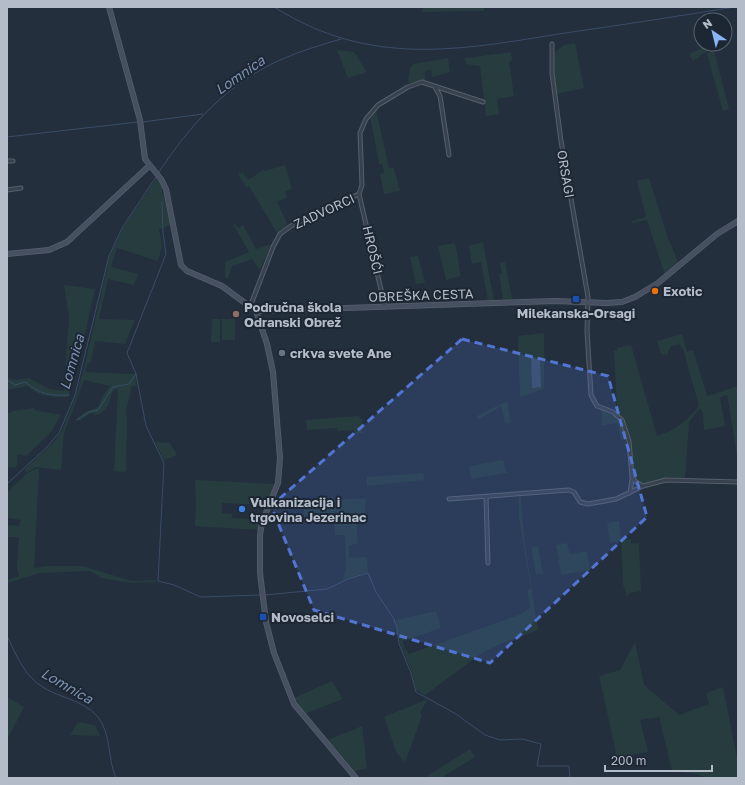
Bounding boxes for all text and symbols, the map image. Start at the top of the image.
north arrow [693,12,733,52]
text: N [700,16,714,31]
water label: Lomnica [212,51,269,98]
street label: ORSAGI [554,149,578,199]
street label: ZADVORCI [291,190,357,232]
street label: HROŠĆI [360,224,386,276]
place label: Exotic [663,283,703,299]
street label: OBREŠKA CESTA [368,285,474,305]
marker: Exotic [650,286,660,296]
marker: Milekanska-Orsagi [571,294,581,304]
place label: Područna škola Odranski Obrež [244,299,342,330]
place label: Milekanska-Orsagi [517,305,635,321]
marker: Područna škola Odranski Obrež [231,309,241,319]
water label: Lomnica [56,331,88,391]
place label: crkva svete Ane [290,345,392,361]
marker: crkva svete Ane [277,348,287,358]
place label: Vulkanizacija i trgovina Jezerinac [250,494,367,525]
marker: Vulkanizacija i trgovina Jezerinac [237,504,247,514]
place label: Novoselci [271,609,334,625]
marker: Novoselci [258,612,268,622]
water label: Lomnica [39,664,97,708]
scale bar [605,747,712,773]
text: 200 m [611,753,646,768]

